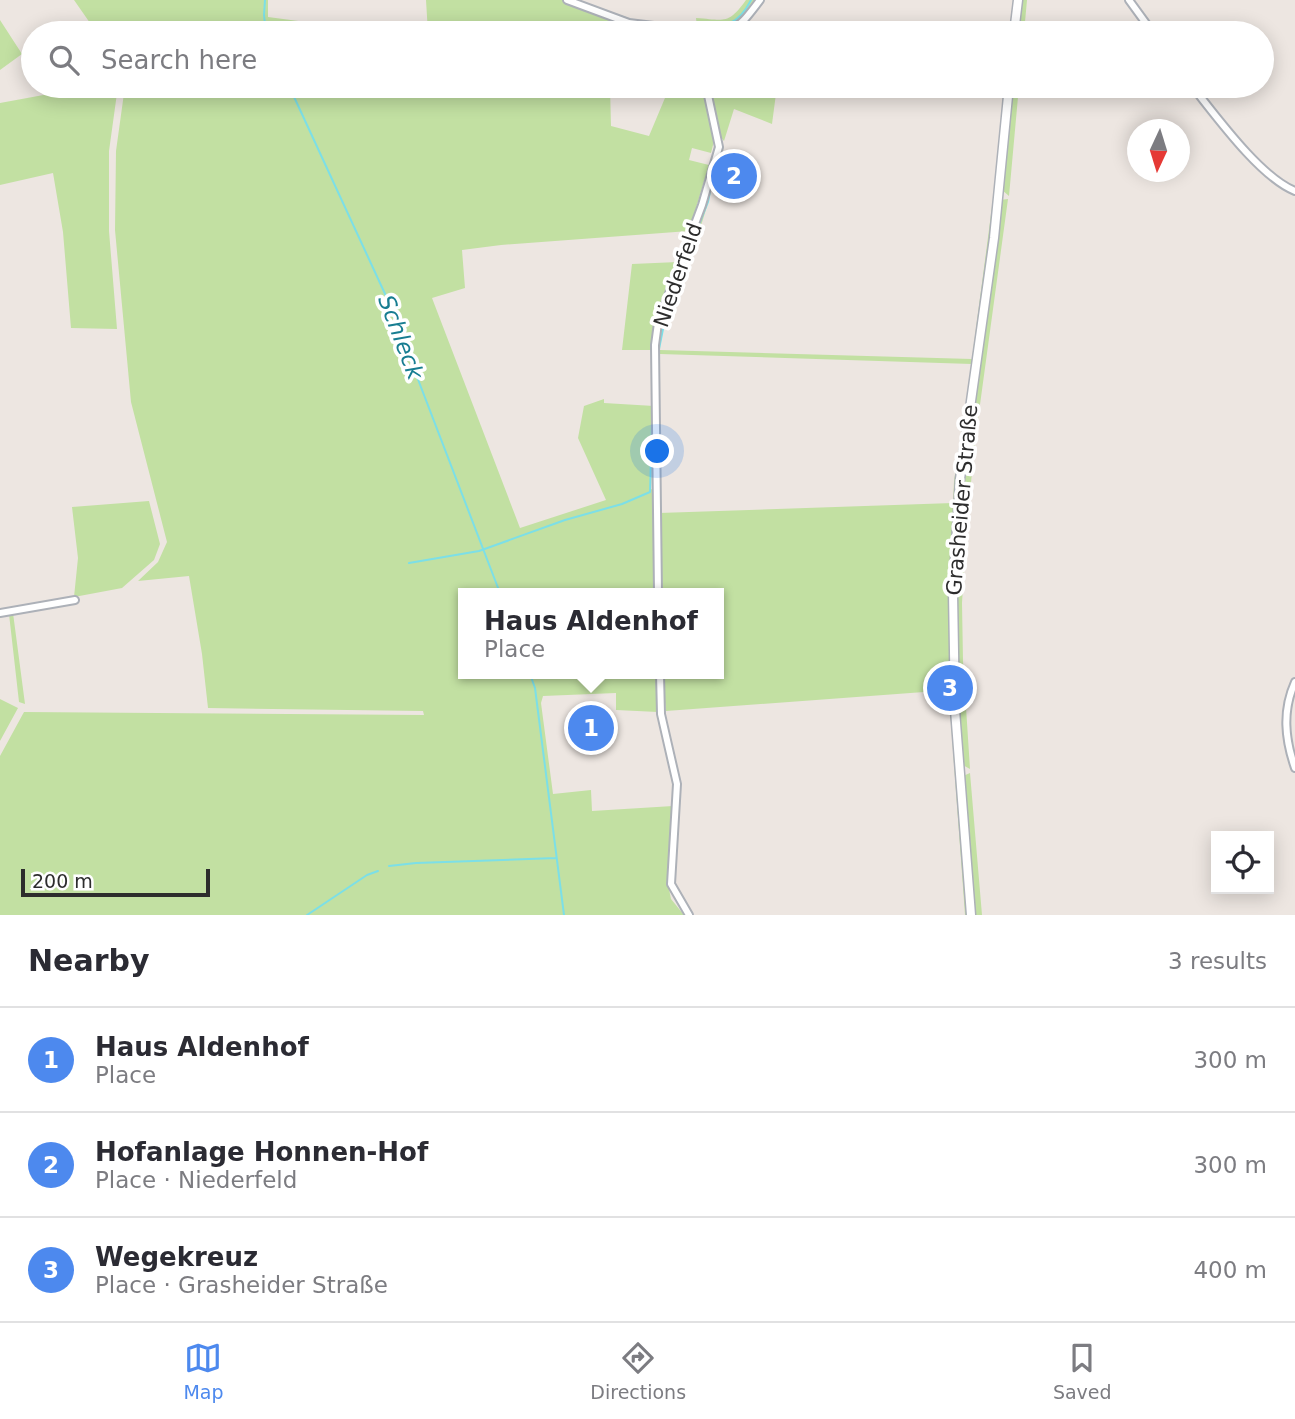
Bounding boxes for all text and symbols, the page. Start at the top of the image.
search box [21,21,1274,98]
icon: search [45,41,83,79]
text: Search here [101,45,257,75]
north arrow [1127,119,1190,182]
pin: 2 [711,150,757,202]
street label: Niederfeld [649,220,707,330]
water label: Schleck [373,291,430,384]
street label: Grasheider Straße [942,404,982,596]
your location [640,434,674,468]
popup [458,588,724,679]
text: Haus Aldenhof [484,606,698,636]
text: Place [484,636,545,662]
pin: 3 [927,662,973,714]
pin: 1 [568,702,614,754]
map controls [1211,831,1274,894]
button: locate [1211,831,1274,894]
scale bar [21,866,210,898]
text: 200 m [32,870,93,892]
text: Nearby [28,943,150,978]
text: 3 results [1168,948,1267,974]
text: Haus Aldenhof [95,1032,309,1062]
text: 1 [43,1047,59,1073]
text: 300 m [1193,1047,1267,1073]
text: Place [95,1062,156,1088]
text: Hofanlage Honnen-Hof [95,1137,428,1167]
text: 2 [43,1152,59,1178]
text: 300 m [1193,1152,1267,1178]
text: Place · Niederfeld [95,1167,297,1193]
text: Wegekreuz [95,1242,258,1272]
text: 3 [43,1257,59,1283]
text: 400 m [1193,1257,1267,1283]
text: Place · Grasheider Straße [95,1272,388,1298]
tab: Map [183,1339,224,1403]
tab: Directions [590,1339,686,1403]
tab: Saved [1053,1339,1112,1403]

